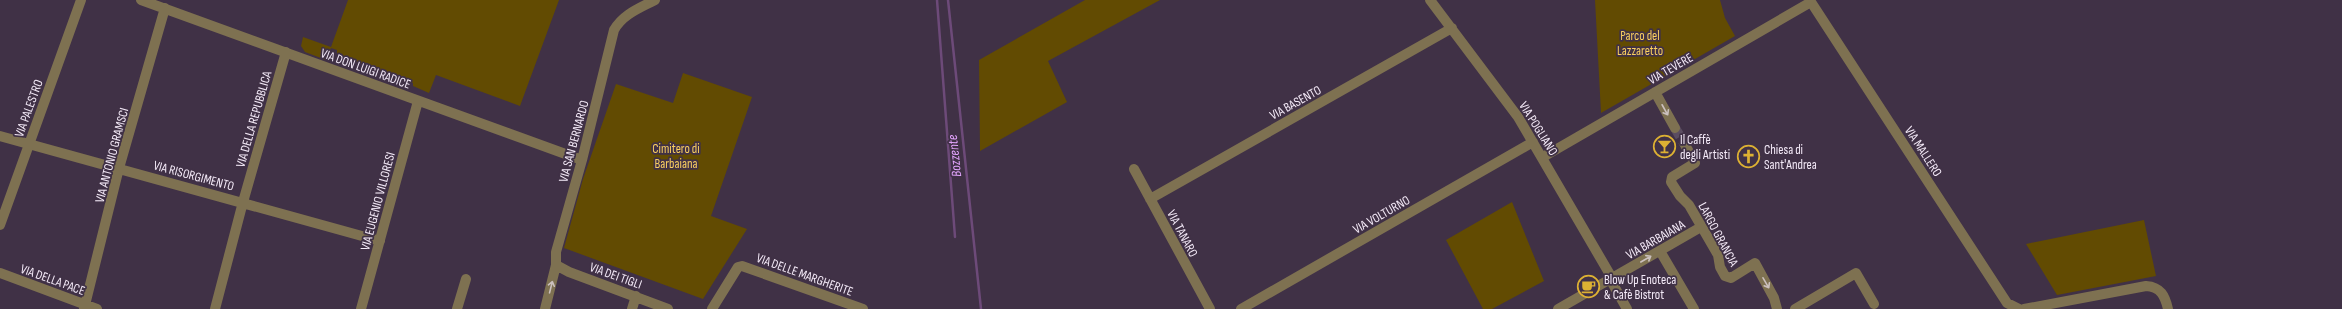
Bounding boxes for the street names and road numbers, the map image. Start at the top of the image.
street label: VIA DON LUIGI RADICE [318,45,413,93]
street label: VIA TEVERE [1645,50,1696,88]
street label: VIA DELLA REPUBBLICA [233,69,275,169]
street label: VIA PALESTRO [11,77,47,139]
street label: VIA BASENTO [1267,82,1324,124]
street label: VIA SAN BERNARDO [555,99,593,184]
street label: VIA POGLIANO [1515,99,1561,158]
street label: VIA ANTONIO GRAMSCI [92,106,132,205]
street label: VIA MALLERO [1901,123,1945,180]
street label: VIA EUGENIO VILLORESI [357,150,399,252]
street label: VIA RISORGIMENTO [152,158,236,194]
street label: VIA VOLTURNO [1350,192,1413,238]
street label: LARGO GRANCIA [1695,200,1742,270]
street label: VIA TANARO [1163,207,1201,260]
street label: VIA BARBAIANA [1623,216,1688,263]
street label: VIA DELLE MARGHERITE [754,250,855,300]
street label: VIA DEI TIGLI [587,259,644,293]
street label: VIA DELLA PACE [18,261,87,299]

